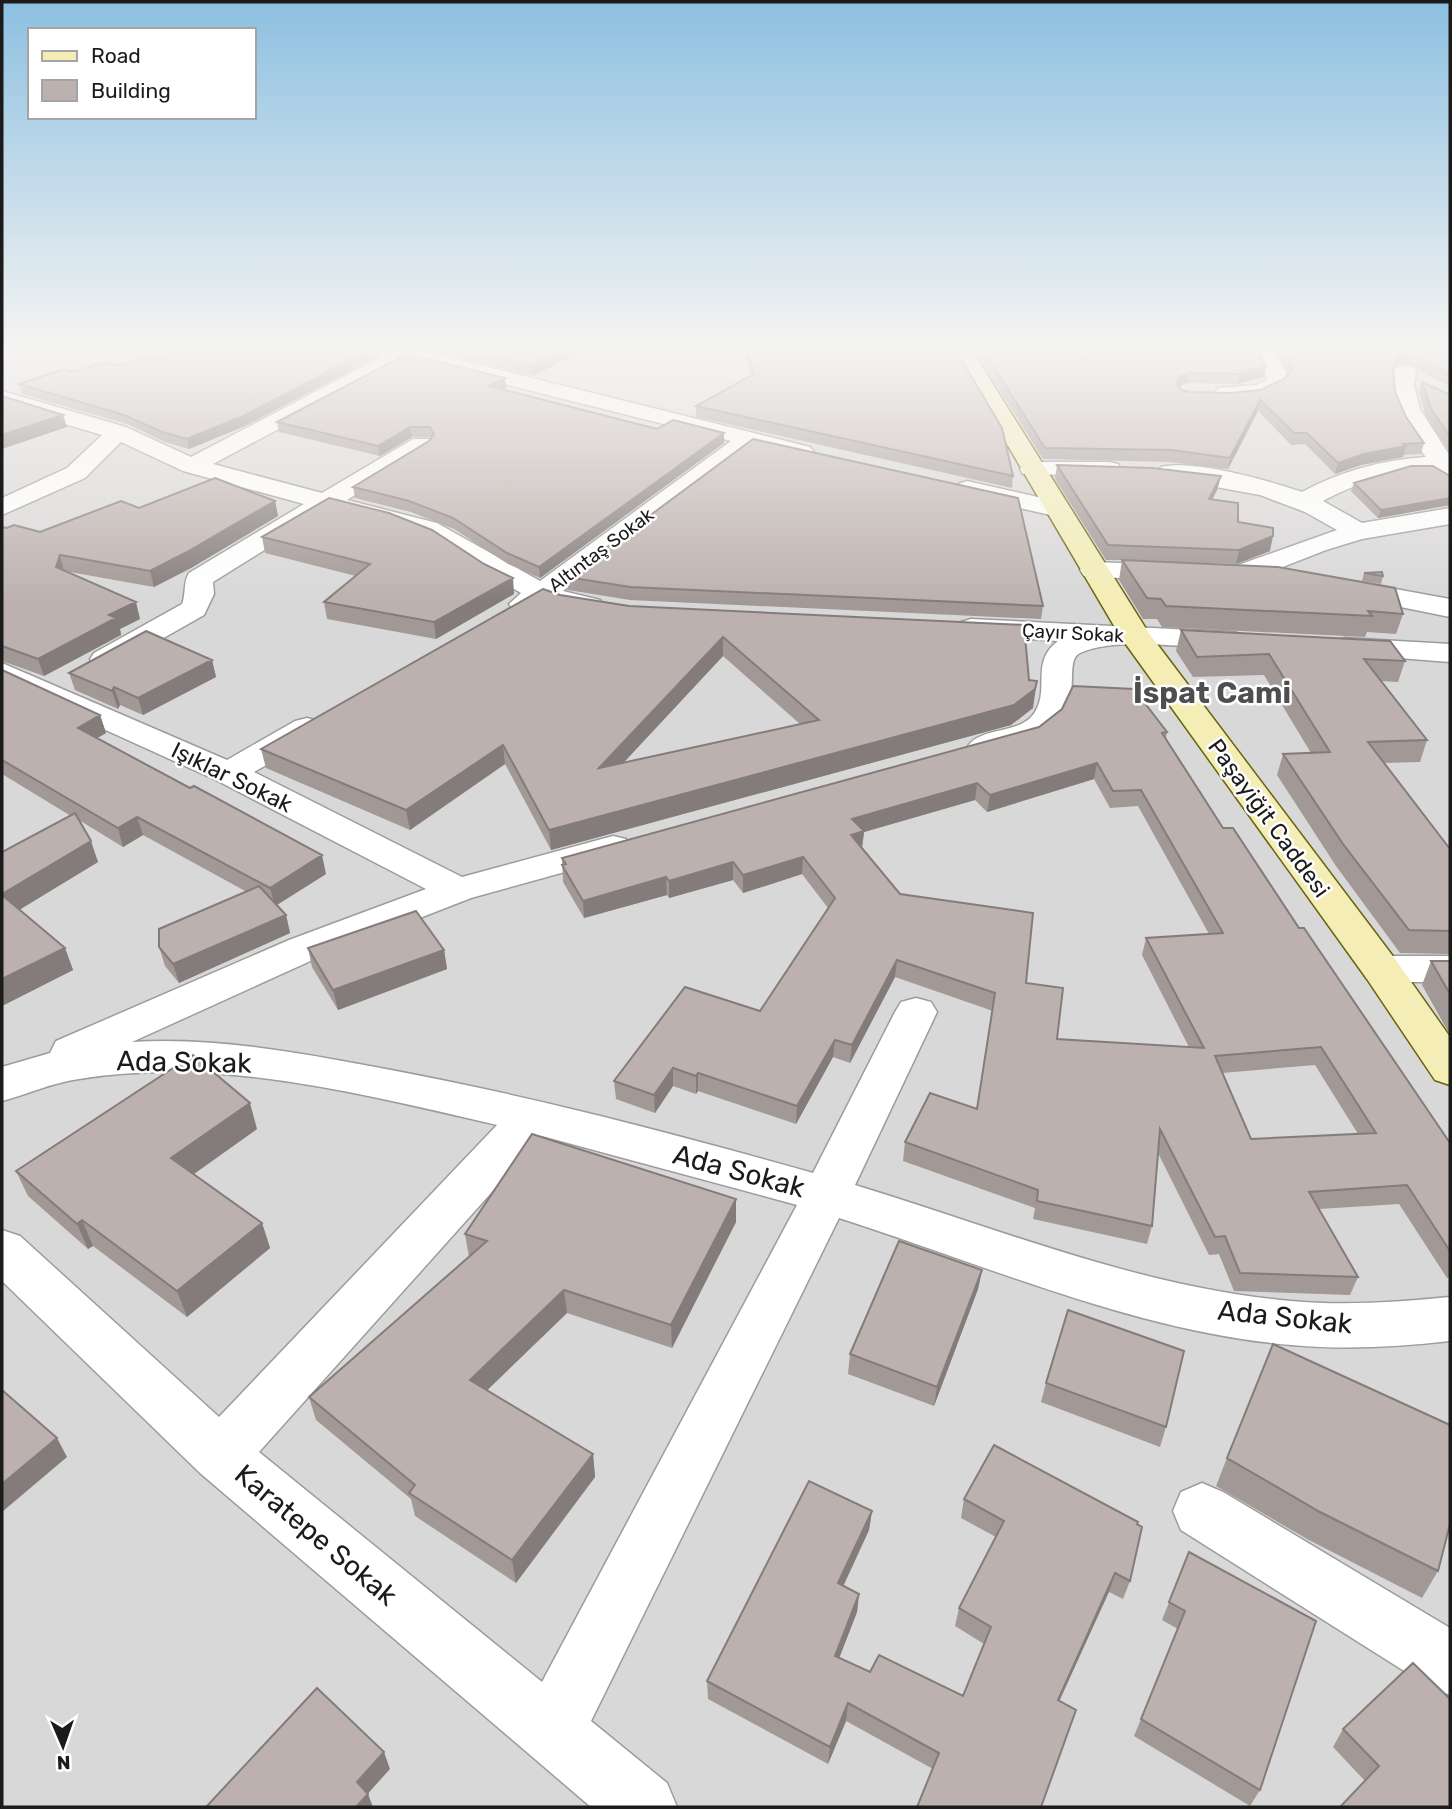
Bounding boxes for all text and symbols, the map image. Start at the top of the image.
legend [28,28,256,119]
text: Road [91,43,141,68]
text: Building [91,78,171,103]
street label: Altıntaş Sokak [544,503,658,597]
street label: Çayır Sokak [1021,619,1125,647]
district label: İspat Cami [1133,675,1291,711]
street label: Paşayiğit Caddesi [1202,733,1336,903]
street label: Işıklar Sokak [167,736,297,818]
street label: Ada Sokak [116,1044,252,1080]
street label: Ada Sokak [669,1138,809,1205]
street label: Ada Sokak [1216,1294,1354,1341]
street label: Karatepe Sokak [228,1458,404,1613]
north arrow [28,1711,98,1781]
text: N [56,1751,71,1774]

